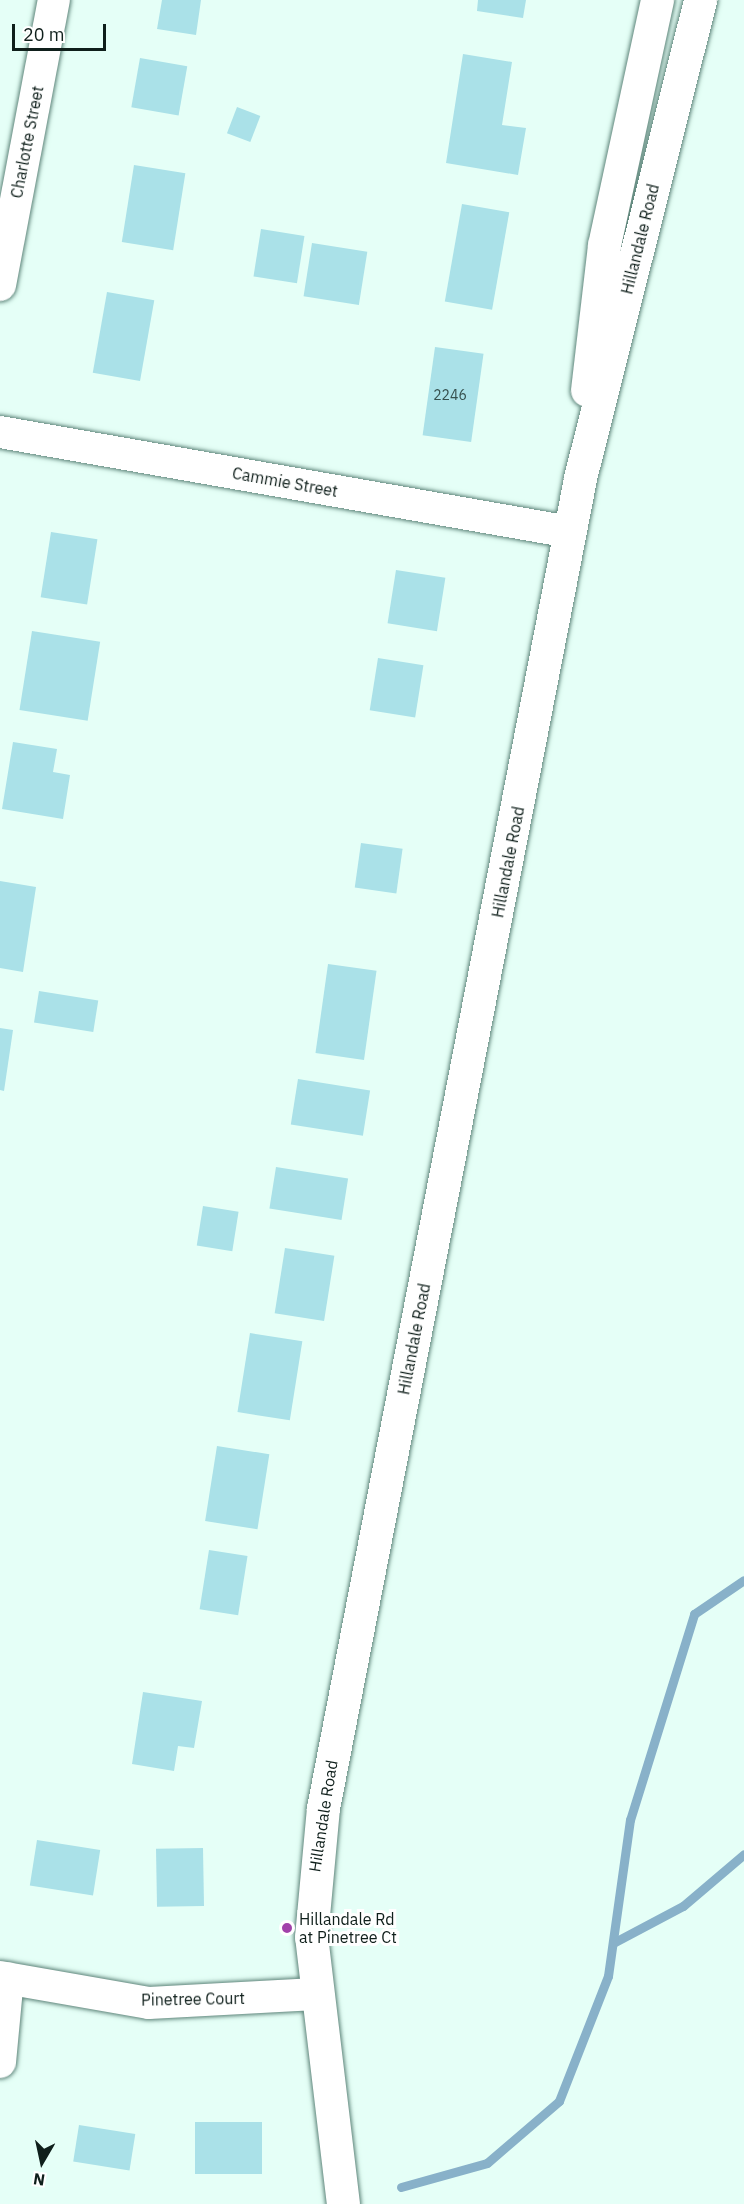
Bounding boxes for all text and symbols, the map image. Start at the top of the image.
scale bar [15,12,110,50]
text: 20 m [23,23,65,46]
street label: Charlotte Street [7,84,47,200]
street label: Hillandale Road [617,182,663,296]
house number: 2246 [433,387,467,403]
street label: Cammie Street [231,463,339,501]
street label: Hillandale Road [488,805,528,919]
street label: Hillandale Road [394,1282,434,1396]
street label: Hillandale Road [305,1759,341,1873]
place label: Hillandale Rd at Pinetree Ct [299,1909,397,1947]
marker: Hillandale Rd at Pinetree Ct [280,1921,294,1935]
street label: Pinetree Court [141,1988,245,2010]
north arrow [12,2132,72,2192]
text: N [32,2169,46,2191]

